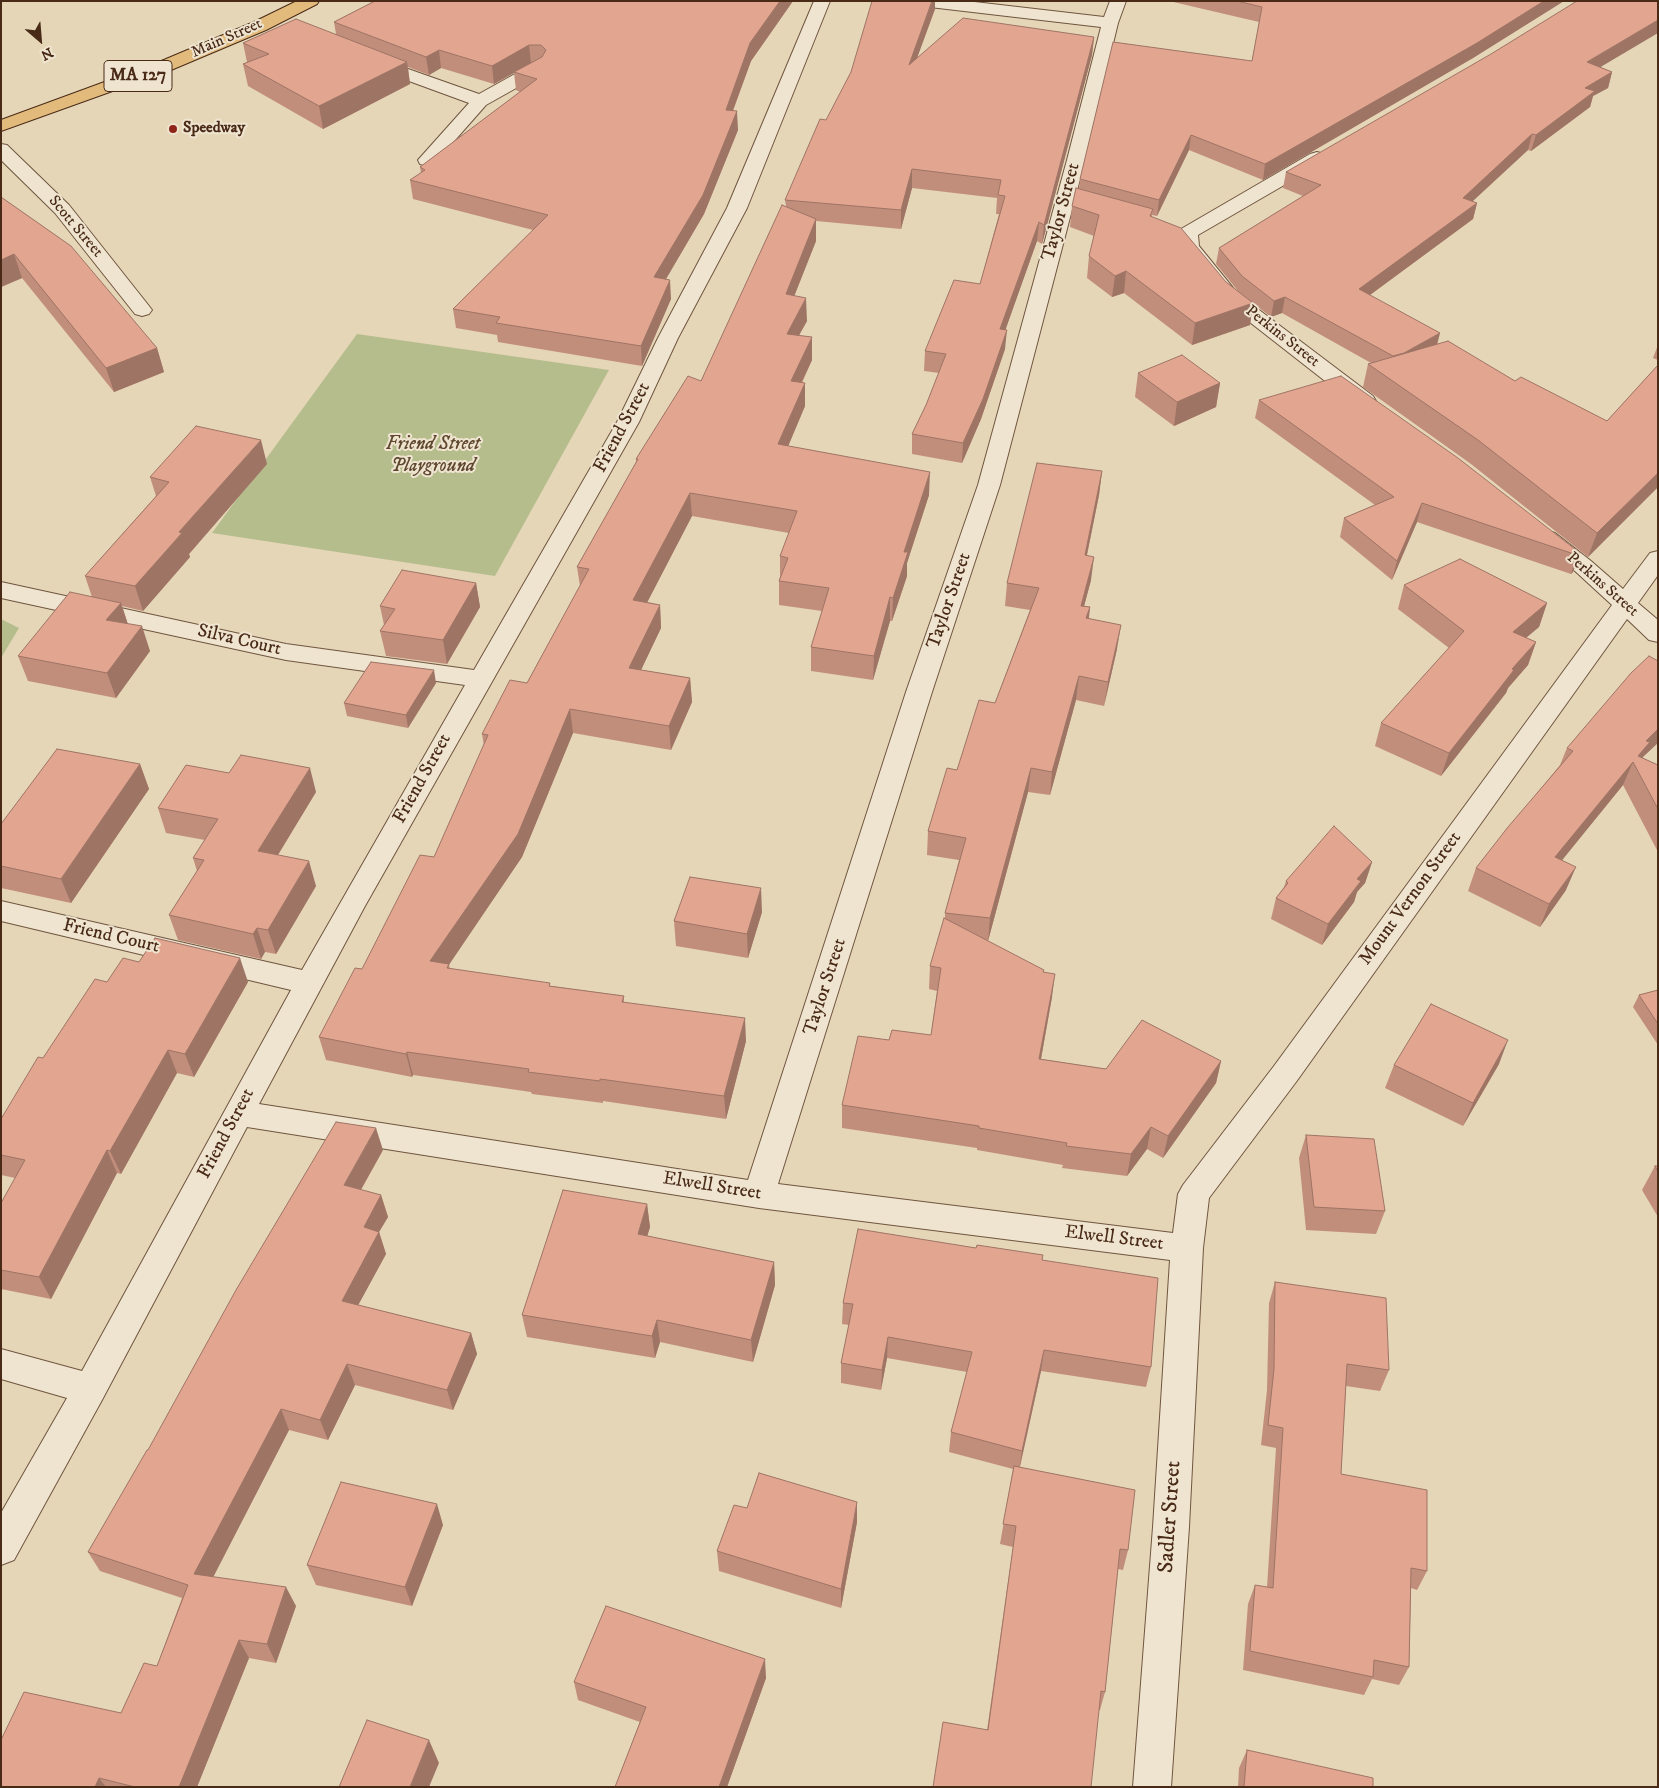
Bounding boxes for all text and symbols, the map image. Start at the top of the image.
north arrow [15,15,65,65]
street label: Main Street [189,15,265,63]
text: N [38,43,56,64]
road number: MA 127 [104,60,172,92]
place label: Speedway [183,119,245,139]
marker: Speedway [167,123,179,135]
street label: Taylor Street [1038,161,1086,263]
street label: Scott Street [44,192,106,262]
street label: Perkins Street [1241,302,1323,372]
street label: Friend Street [590,379,656,477]
park label: Friend Street Playground [386,434,480,478]
street label: Perkins Street [1562,549,1642,621]
street label: Taylor Street [923,550,977,652]
street label: Silva Court [195,620,283,662]
street label: Friend Street [389,730,457,828]
street label: Mount Vernon Street [1355,828,1467,970]
street label: Friend Court [61,915,161,959]
street label: Taylor Street [800,936,852,1038]
street label: Friend Street [194,1085,260,1183]
street label: Elwell Street [661,1168,763,1206]
street label: Elwell Street [1063,1222,1165,1256]
street label: Sadler Street [1154,1460,1188,1574]

